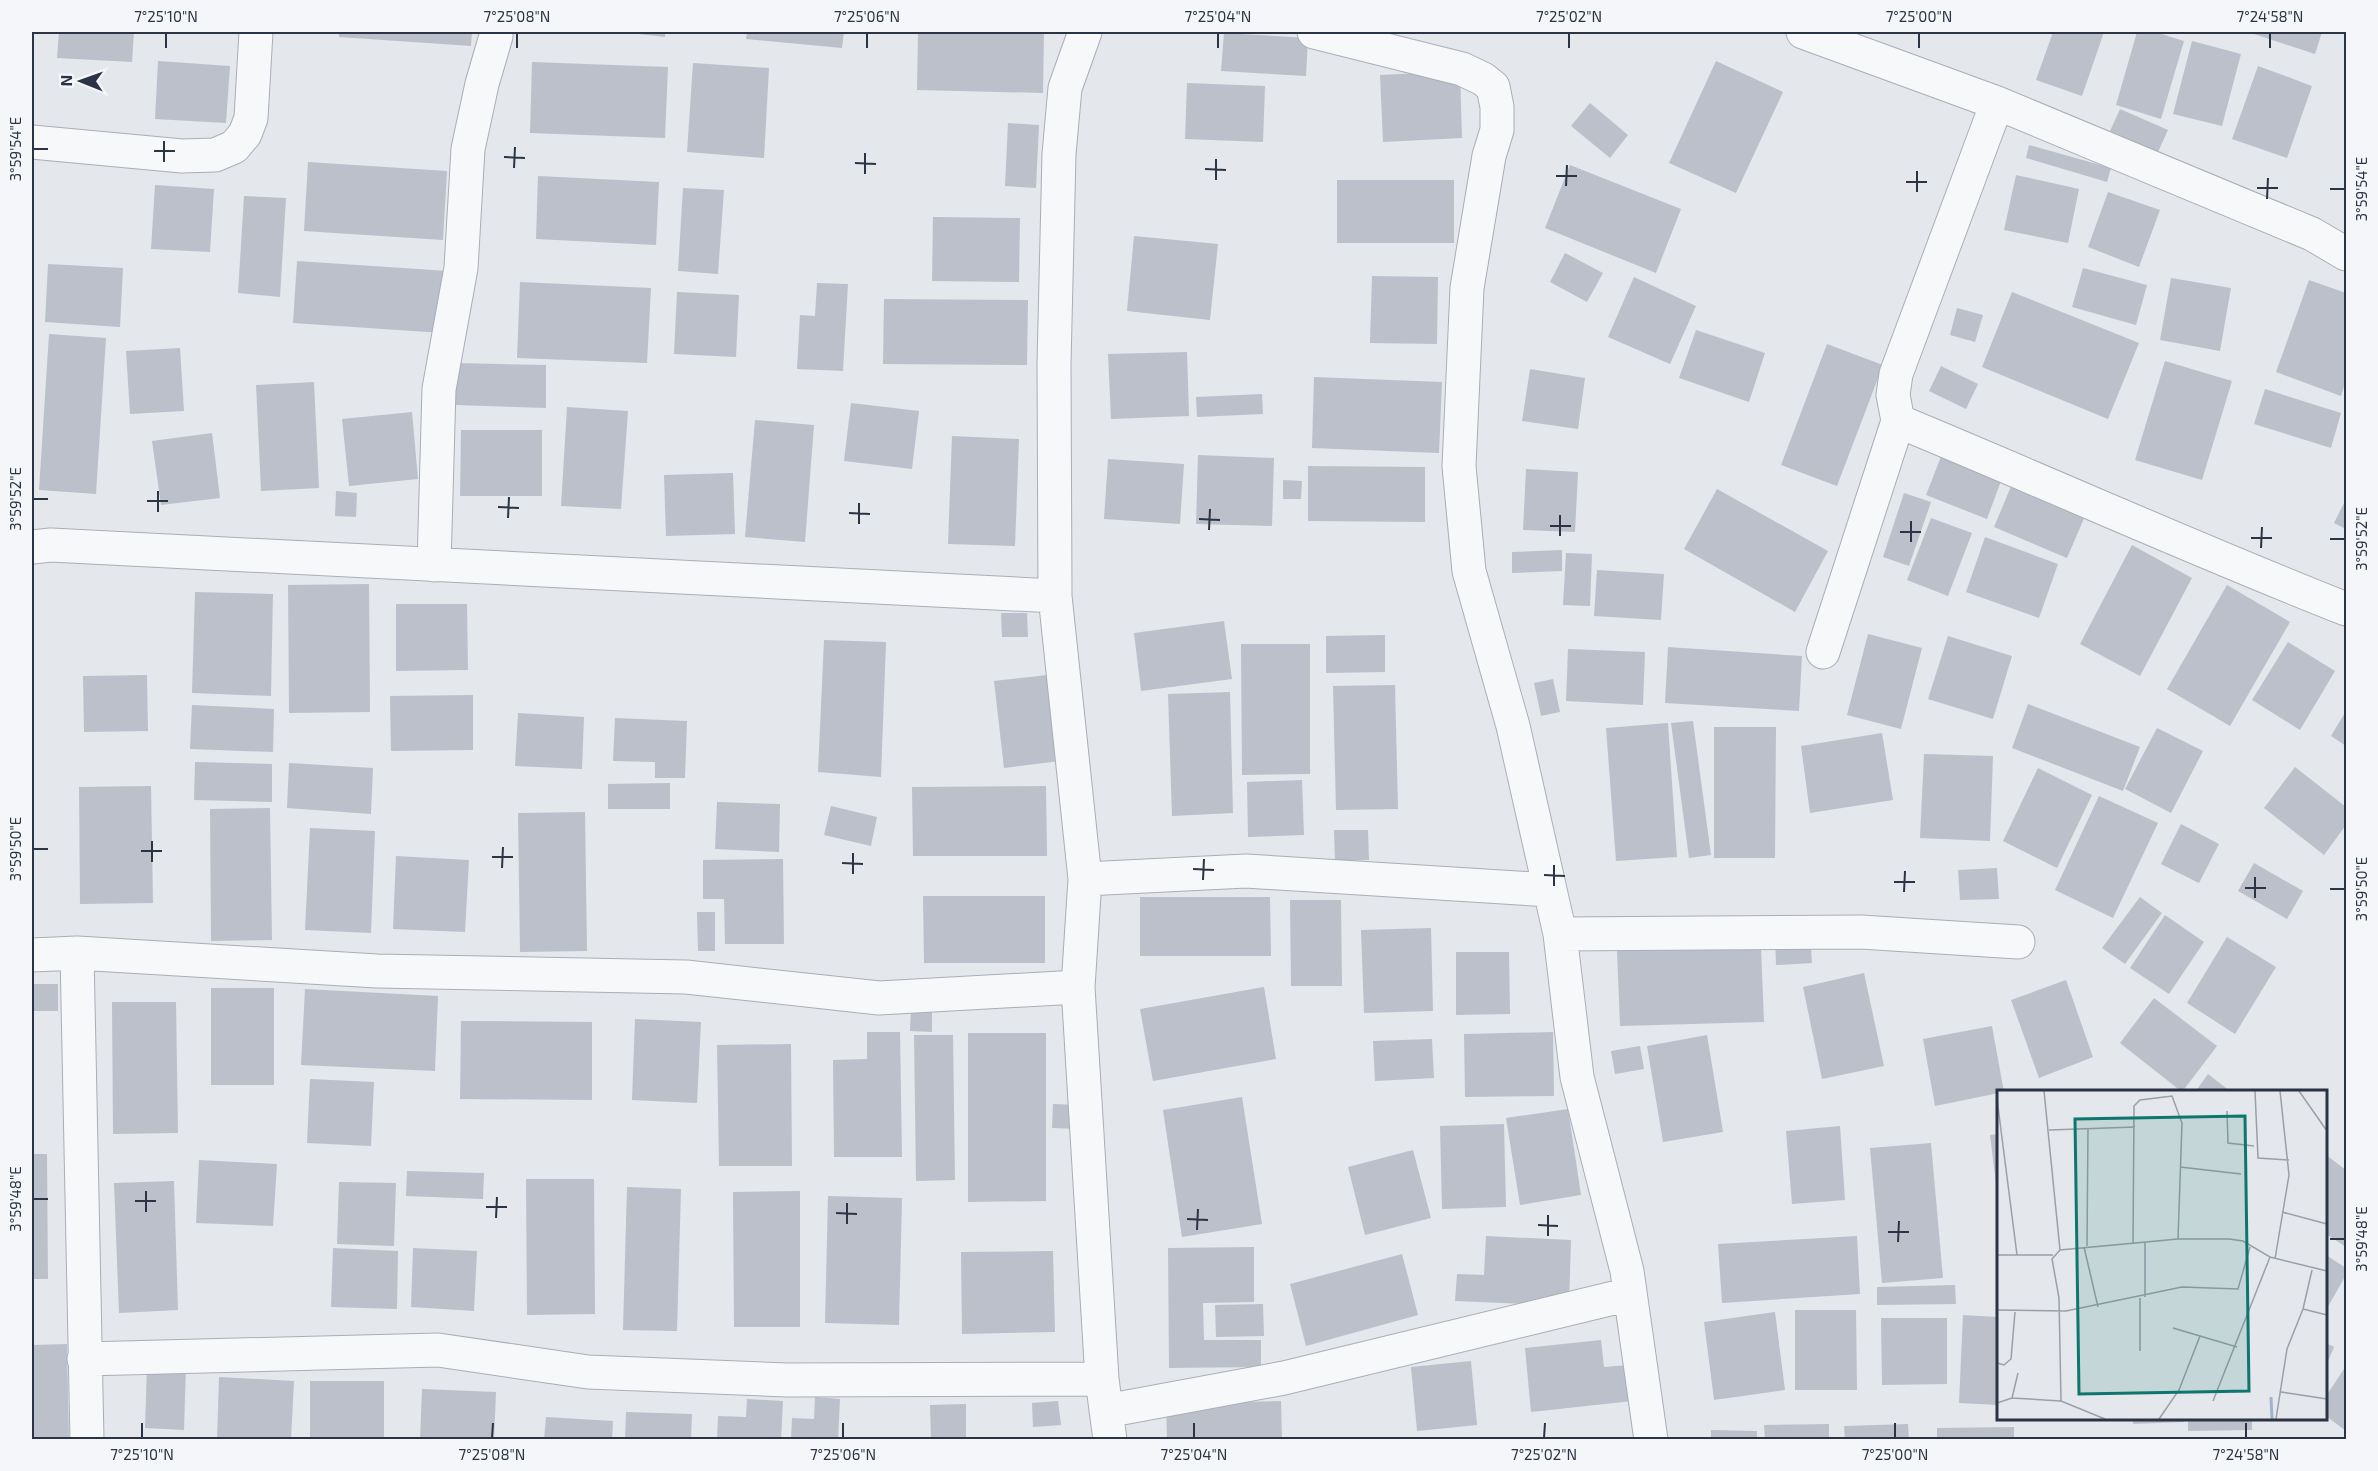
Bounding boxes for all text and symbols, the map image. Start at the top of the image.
text: 7°25'10"N [134,7,198,25]
text: 7°25'08"N [484,7,550,25]
text: 7°25'06"N [834,7,900,25]
text: 7°25'04"N [1185,7,1251,25]
text: 7°25'02"N [1536,7,1602,25]
text: 7°25'00"N [1886,7,1952,25]
text: 7°24'58"N [2237,7,2303,25]
north arrow [51,51,111,111]
text: N [56,75,75,87]
text: 3°59'54"E [6,117,24,181]
text: 3°59'54"E [2352,157,2370,221]
text: 3°59'52"E [6,467,24,531]
text: 3°59'52"E [2352,507,2370,571]
text: 3°59'50"E [6,817,24,881]
text: 3°59'50"E [2352,857,2370,921]
inset map [1997,1090,2327,1420]
text: 3°59'48"E [6,1166,24,1232]
text: 3°59'48"E [2352,1206,2370,1272]
text: 7°25'10"N [110,1445,174,1463]
text: 7°25'08"N [459,1445,525,1463]
text: 7°25'06"N [810,1445,876,1463]
text: 7°25'04"N [1161,1445,1227,1463]
text: 7°25'02"N [1511,1445,1577,1463]
text: 7°25'00"N [1862,1445,1928,1463]
text: 7°24'58"N [2213,1445,2279,1463]

